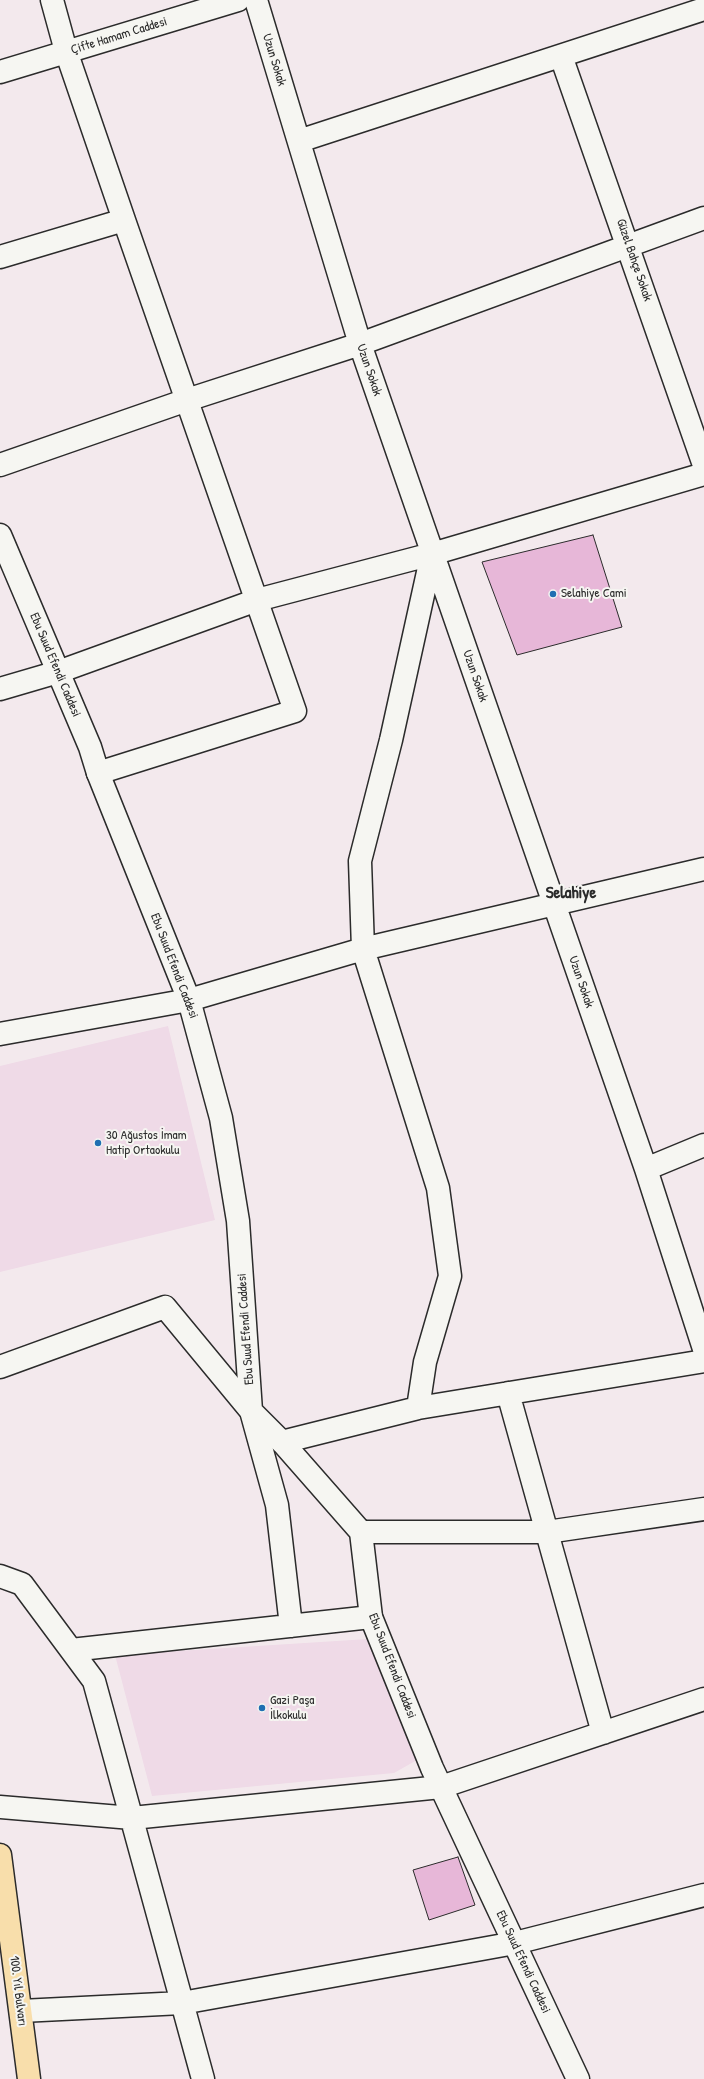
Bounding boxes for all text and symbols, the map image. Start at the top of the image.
street label: Çifte Hamam Caddesi [69,14,169,58]
street label: Uzun Sokak [259,32,289,88]
street label: Güzel Bahçe Sokak [613,217,655,303]
street label: Uzun Sokak [353,342,385,398]
place label: Selahiye Cami [561,586,627,602]
marker: Selahiye Cami [548,589,558,599]
street label: Ebu Suud Efendi Caddesi [26,611,84,719]
street label: Uzun Sokak [459,648,491,704]
district label: Selahiye [546,883,596,903]
street label: Ebu Suud Efendi Caddesi [147,911,201,1021]
street label: Uzun Sokak [565,954,597,1010]
place label: 30 Ağustos İmam Hatip Ortaokulu [106,1128,187,1159]
marker: 30 Ağustos İmam Hatip Ortaokulu [93,1138,103,1148]
street label: Ebu Suud Efendi Caddesi [234,1273,258,1385]
street label: Ebu Suud Efendi Caddesi [365,1611,419,1721]
place label: Gazi Paşa İlkokulu [270,1693,314,1724]
marker: Gazi Paşa İlkokulu [257,1703,267,1713]
street label: Ebu Suud Efendi Caddesi [492,1908,554,2016]
street label: 100. Yıl Bulvarı [6,1955,30,2027]

